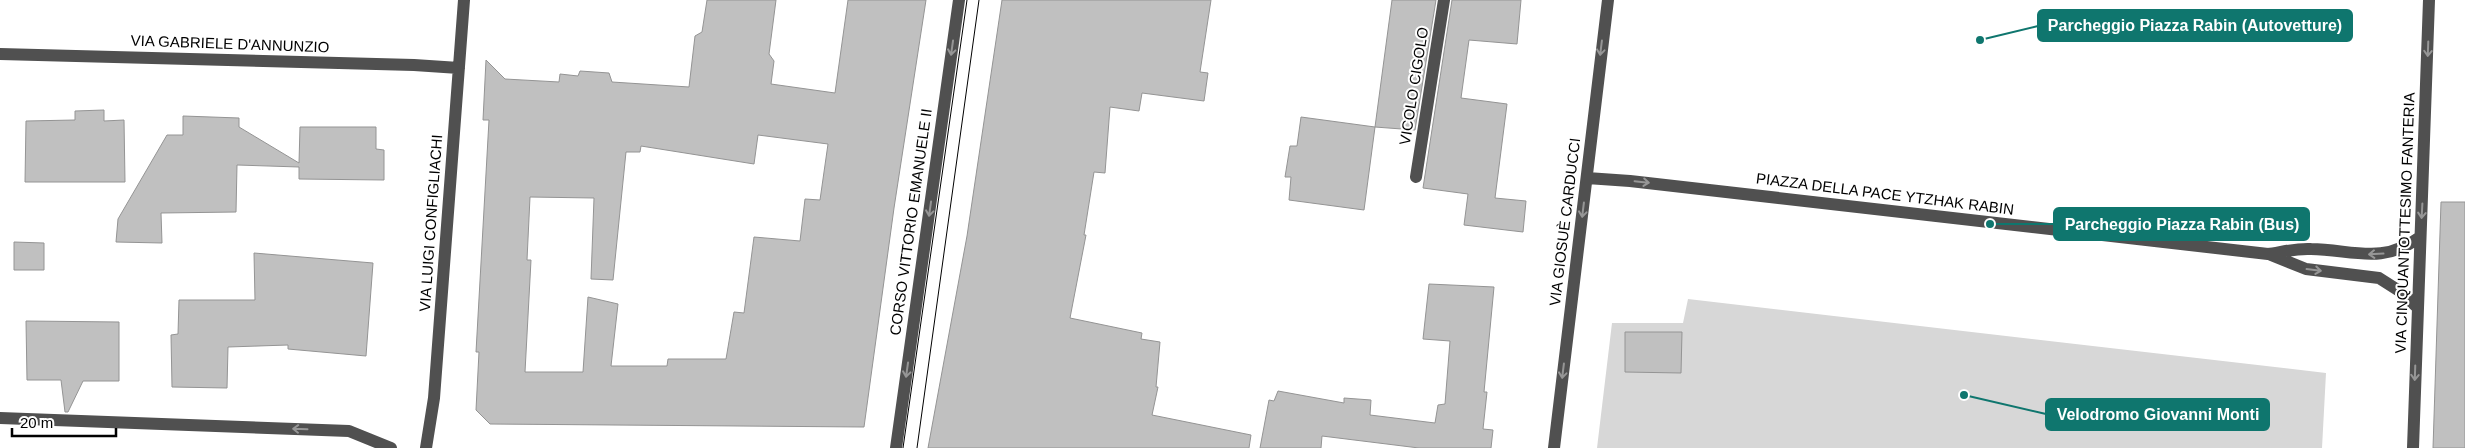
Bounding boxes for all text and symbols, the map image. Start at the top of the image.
callout: Parcheggio Piazza Rabin (Autovetture) [2038,10,2352,41]
text: Parcheggio Piazza Rabin (Autovetture) [2048,17,2342,34]
street label: VICOLO CIGOLO [1396,26,1431,146]
street label: VIA GABRIELE D'ANNUNZIO [130,32,330,55]
one-way arrow [947,40,957,56]
one-way arrow [1596,40,1606,56]
one-way arrow [2423,40,2433,56]
street label: VIA CINQUANTOTTESIMO FANTERIA [2391,92,2418,354]
street label: CORSO VITTORIO EMANUELE II [886,107,935,336]
street label: VIA LUIGI CONFIGLIACHI [416,134,445,312]
street label: VIA GIOSUÈ CARDUCCI [1546,137,1583,307]
street label: PIAZZA DELLA PACE YTZHAK RABIN [1755,169,2015,218]
one-way arrow [1633,177,1649,187]
one-way arrow [924,201,934,217]
one-way arrow [1578,202,1588,218]
one-way arrow [2417,203,2426,219]
callout: Parcheggio Piazza Rabin (Bus) [2054,208,2309,240]
text: Parcheggio Piazza Rabin (Bus) [2065,216,2299,233]
one-way arrow [2368,249,2384,258]
one-way arrow [2306,265,2322,275]
one-way arrow [902,362,912,378]
one-way arrow [1558,363,1568,379]
one-way arrow [2410,365,2419,381]
callout: Velodromo Giovanni Monti [2046,399,2269,430]
scale bar [12,406,116,438]
text: Velodromo Giovanni Monti [2057,406,2259,423]
text: 20 m [20,414,53,431]
one-way arrow [293,424,309,434]

